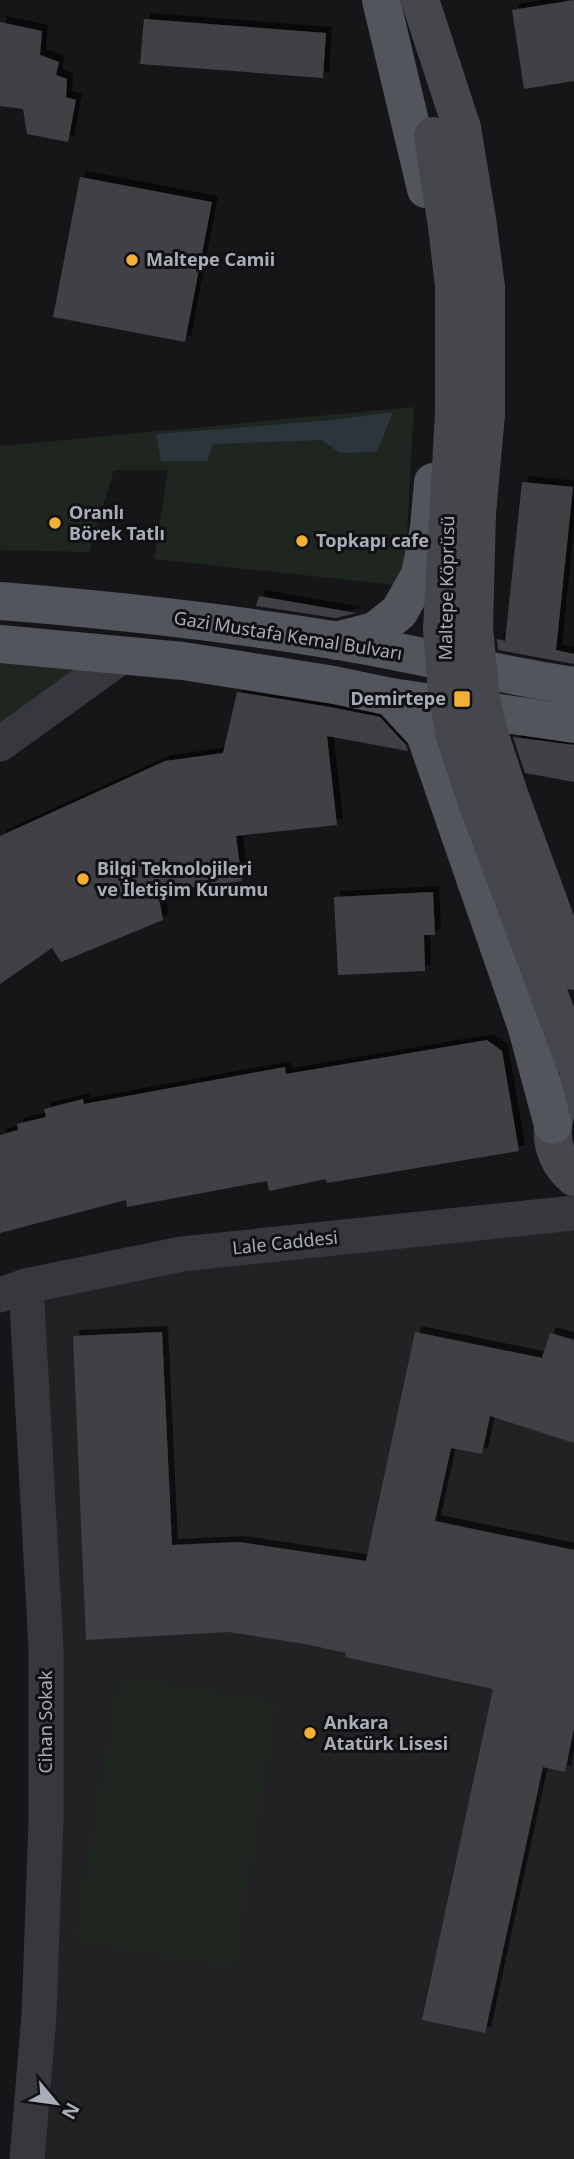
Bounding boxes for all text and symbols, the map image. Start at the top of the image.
place label: Maltepe Camii [146,247,275,271]
marker: Maltepe Camii [124,252,140,268]
place label: Oranlı Börek Tatlı [69,500,165,545]
marker: Oranlı Börek Tatlı [47,515,63,531]
street label: Maltepe Köprüsü [433,515,459,661]
place label: Topkapı cafe [316,528,429,552]
marker: Topkapı cafe [294,533,310,549]
street label: Gazi Mustafa Kemal Bulvarı [172,605,404,665]
place label: Demirtepe [350,686,446,710]
marker: Demirtepe [452,689,472,709]
place label: Bilgi Teknolojileri ve İletişim Kurumu [97,856,268,901]
marker: Bilgi Teknolojileri ve İletişim Kurumu [75,871,91,887]
street label: Lale Caddesi [231,1225,339,1259]
street label: Cihan Sokak [33,1670,57,1774]
place label: Ankara Atatürk Lisesi [324,1710,448,1755]
marker: Ankara Atatürk Lisesi [302,1725,318,1741]
north arrow [21,2068,91,2138]
text: N [56,2098,86,2124]

